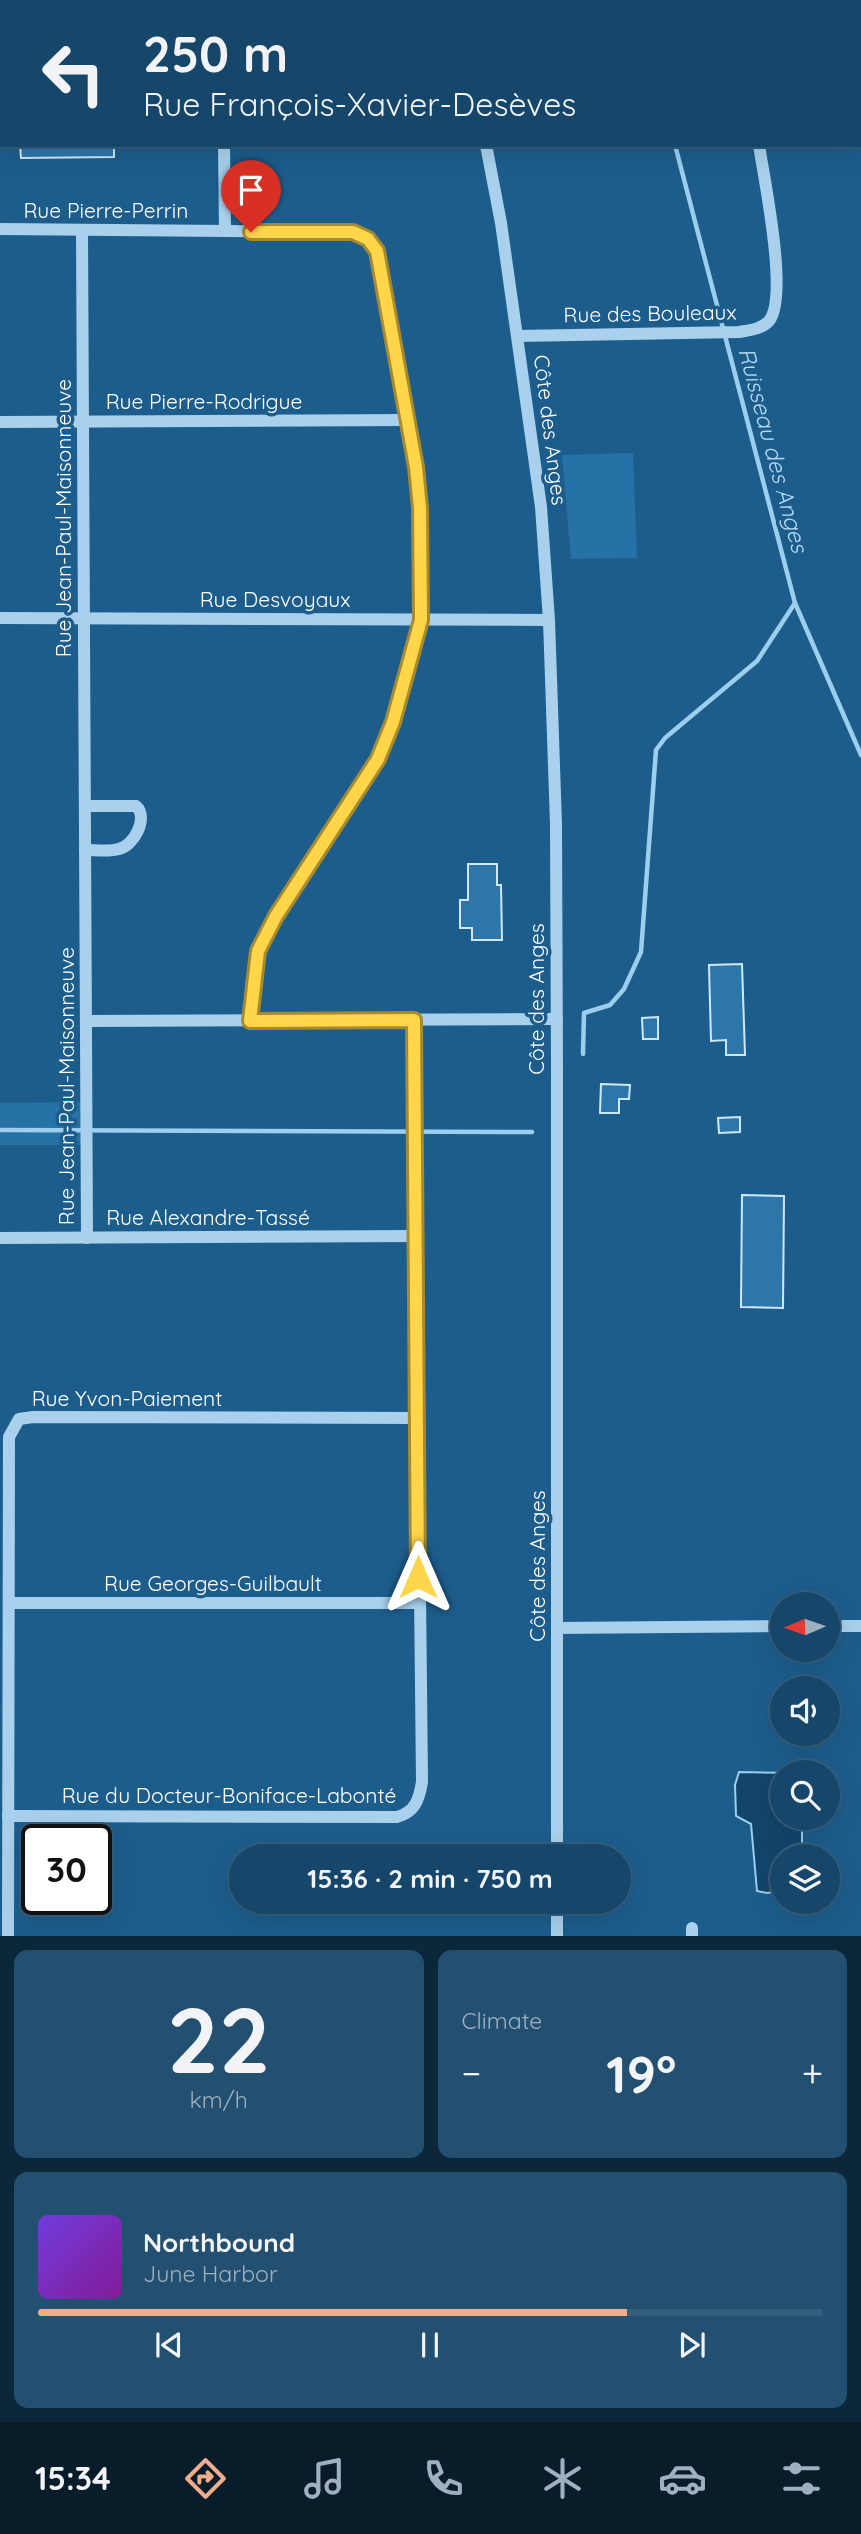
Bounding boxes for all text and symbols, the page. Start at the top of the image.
text: 250 m [143,23,288,84]
icon: left [28,28,119,119]
text: Rue François-Xavier-Desèves [143,84,576,124]
pin [221,160,281,232]
icon: arrive [232,171,270,209]
street label: Rue Pierre-Perrin [23,197,189,223]
street label: Rue des Bouleaux [563,298,737,328]
water label: Ruisseau des Anges [732,344,815,558]
street label: Côte des Anges [529,353,573,507]
street label: Rue Jean-Paul-Maisonneuve [50,379,76,657]
street label: Rue Pierre-Rodrigue [106,388,302,414]
street label: Rue Desvoyaux [200,586,350,612]
street label: Côte des Anges [523,923,549,1075]
street label: Rue Jean-Paul-Maisonneuve [53,947,79,1225]
street label: Rue Alexandre-Tassé [106,1204,310,1230]
street label: Rue Yvon-Paiement [32,1385,222,1411]
street label: Côte des Anges [524,1490,550,1642]
position arrow [381,1540,455,1614]
street label: Rue Georges-Guilbault [104,1570,322,1596]
north arrow [770,1592,840,1662]
map controls [770,1592,840,1914]
button: sound [770,1676,840,1746]
button: search [770,1760,840,1830]
street label: Rue du Docteur-Boniface-Labonté [62,1782,396,1808]
speed limit sign: 30 [21,1824,112,1915]
button: layers [770,1844,840,1914]
text: 15:36 · 2 min · 750 m [307,1862,553,1895]
text: 22 [167,1982,271,2096]
text: Climate [462,2006,542,2035]
text: 19° [606,2041,677,2106]
text: − [462,2049,481,2097]
text: + [802,2049,823,2097]
text: km/h [190,2085,248,2114]
text: Northbound [143,2226,295,2259]
text: June Harbor [143,2259,278,2288]
icon: previous [150,2326,188,2364]
icon: pause [411,2326,449,2364]
icon: next [673,2326,711,2364]
icon: directions [181,2454,230,2503]
icon: music [300,2454,349,2503]
icon: phone [419,2454,468,2503]
icon: climate [538,2454,587,2503]
icon: car [658,2454,707,2503]
icon: filters [777,2454,826,2503]
text: 15:34 [35,2458,111,2498]

